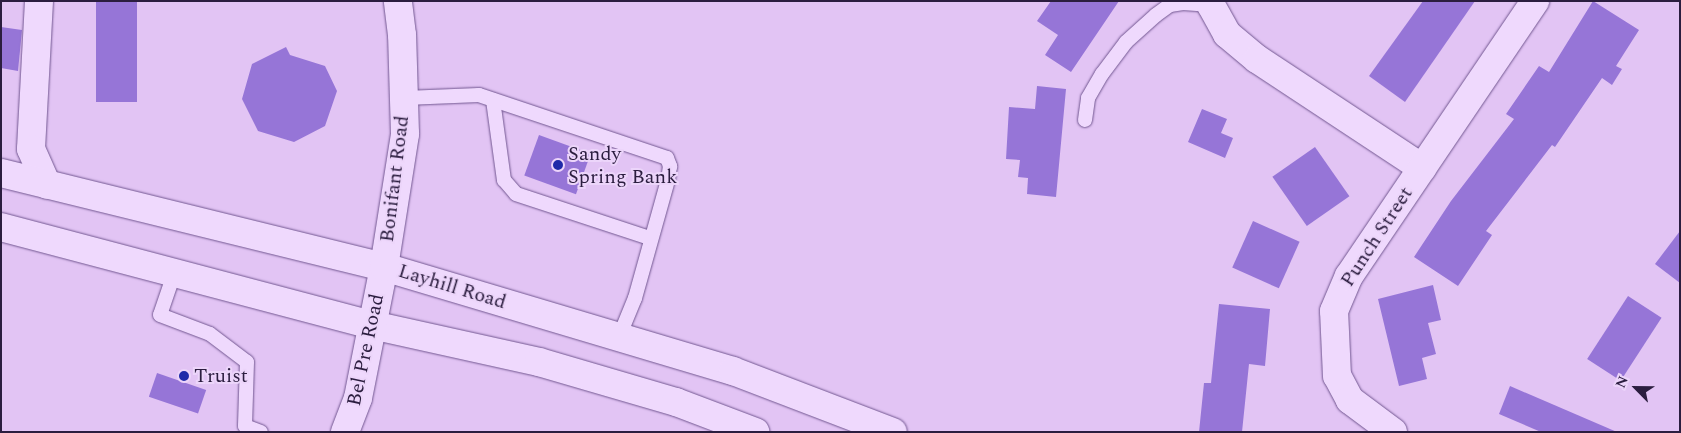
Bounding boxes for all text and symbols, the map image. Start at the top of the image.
street label: Bonifant Road [375,114,415,244]
place label: Sandy Spring Bank [568,142,677,189]
marker: Sandy Spring Bank [552,159,564,171]
street label: Punch Street [1336,183,1418,291]
street label: Layhill Road [395,259,509,315]
street label: Bel Pre Road [342,292,390,408]
north arrow [1611,363,1661,413]
place label: Truist [194,364,248,388]
marker: Truist [178,370,190,382]
text: N [1610,373,1634,391]

